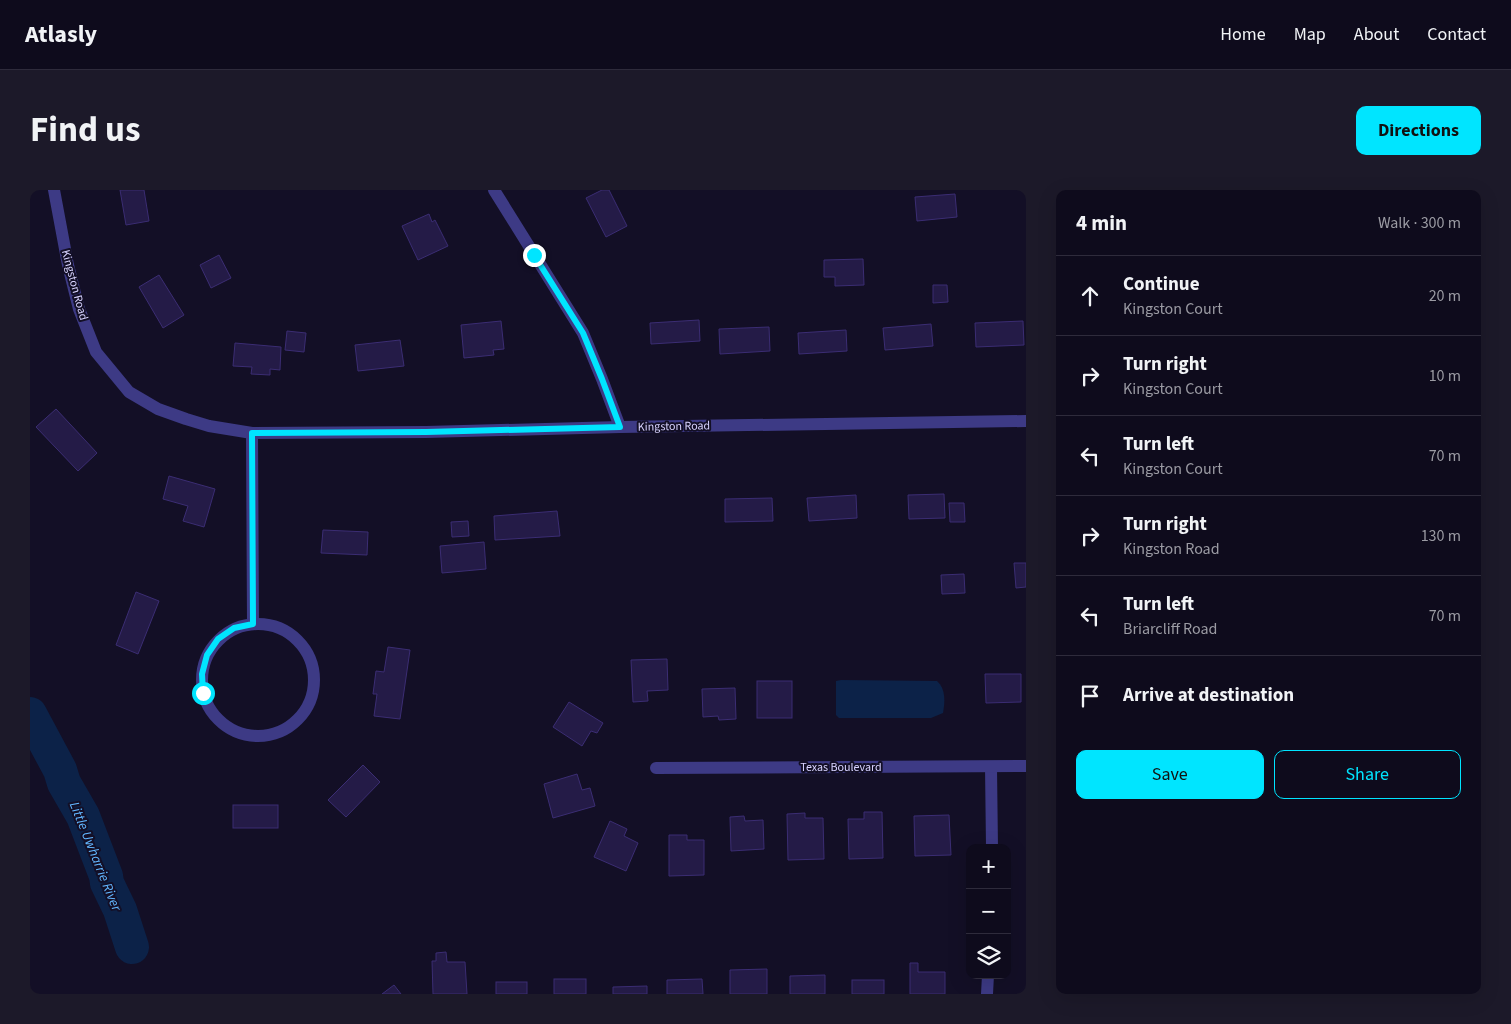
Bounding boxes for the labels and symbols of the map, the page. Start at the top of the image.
route end [523,244,546,267]
street label: Kingston Road [57,248,92,322]
street label: Kingston Road [638,417,710,436]
route start [192,682,215,705]
street label: Texas Boulevard [800,759,882,776]
water label: Little Uwharrie River [64,799,127,915]

